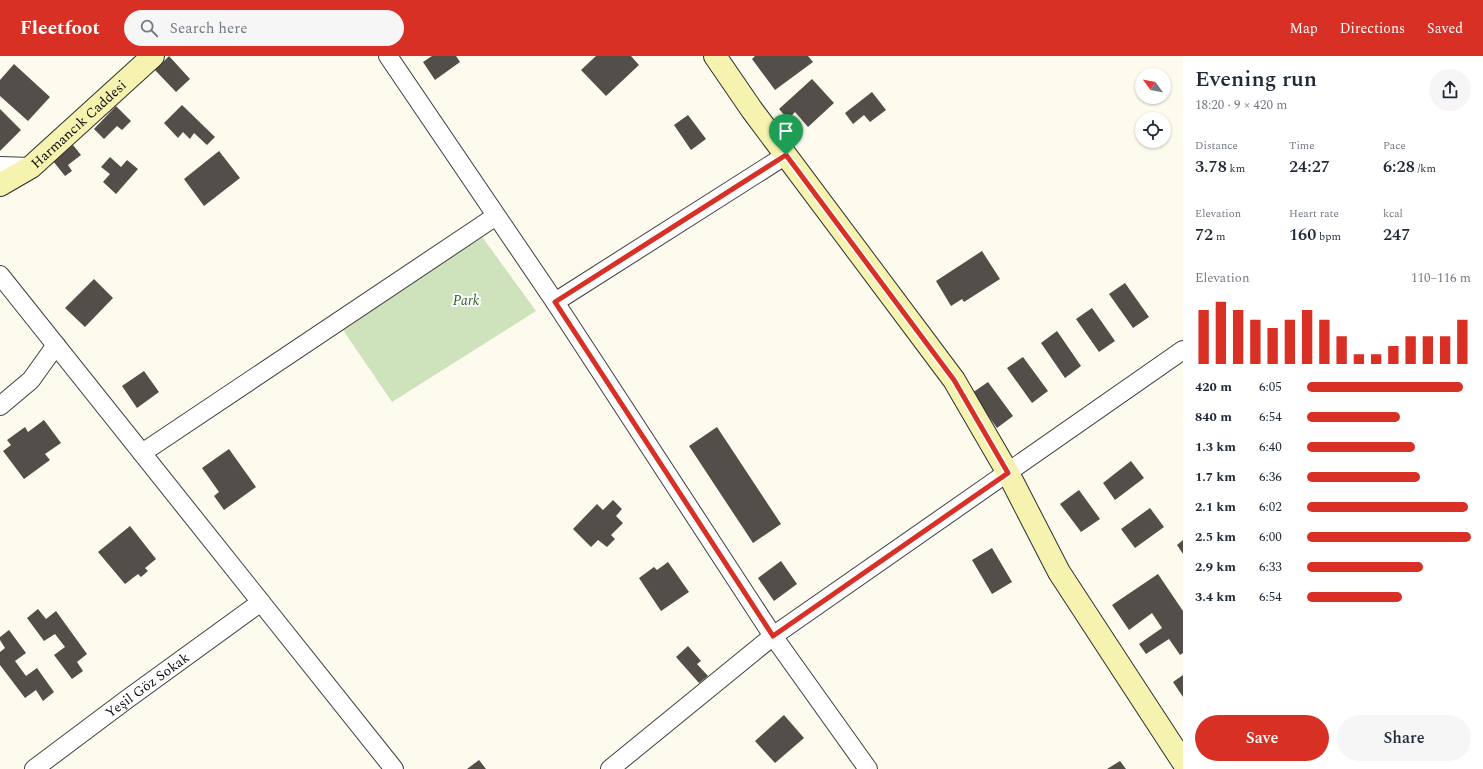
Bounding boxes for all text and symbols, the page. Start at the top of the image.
search box [124,10,404,46]
text: Fleetfoot [20,14,100,43]
icon: search [138,17,160,39]
text: Search here [170,17,248,40]
text: Map [1290,18,1318,39]
text: Directions [1340,18,1405,39]
text: Saved [1427,18,1463,39]
text: Evening run [1195,63,1317,96]
north arrow [1135,68,1171,104]
map controls [1135,68,1171,148]
button: share [1429,69,1471,111]
street label: Harmancık Caddesi [26,75,131,173]
text: 18:20 · 9 × 420 m [1195,95,1287,115]
button: locate [1135,112,1171,148]
pin [769,114,803,155]
icon: arrive [775,120,797,142]
text: Distance [1195,137,1238,154]
text: Time [1289,137,1315,154]
text: Pace [1383,137,1406,154]
text: 3.78 [1195,154,1227,180]
text: 24:27 [1289,154,1330,180]
text: 6:28 [1383,154,1415,180]
text: km [1227,160,1245,177]
text: /km [1415,160,1436,177]
text: Elevation [1195,205,1241,222]
text: Heart rate [1289,205,1339,222]
text: kcal [1383,205,1403,222]
text: 72 [1195,222,1213,248]
text: 160 [1289,222,1316,248]
text: 247 [1383,222,1410,248]
text: m [1213,228,1225,245]
text: bpm [1316,228,1341,245]
text: Elevation [1195,268,1249,288]
text: 110–116 m [1411,268,1471,288]
park label: Park [453,290,480,311]
text: 420 m [1195,377,1232,397]
text: 6:05 [1259,377,1282,397]
text: 840 m [1195,407,1232,427]
text: 6:54 [1259,407,1282,427]
text: 1.3 km [1195,437,1236,457]
text: 6:40 [1259,437,1282,457]
text: 1.7 km [1195,467,1236,487]
text: 6:36 [1259,467,1282,487]
text: 2.1 km [1195,497,1236,517]
text: 6:02 [1259,497,1282,517]
text: 2.5 km [1195,527,1236,547]
text: 6:00 [1259,527,1282,547]
text: 2.9 km [1195,557,1236,577]
text: 6:33 [1259,557,1282,577]
text: 3.4 km [1195,587,1236,607]
text: 6:54 [1259,587,1282,607]
street label: Yeşil Göz Sokak [101,647,194,723]
button: Save [1195,715,1329,761]
button: Share [1337,715,1471,761]

